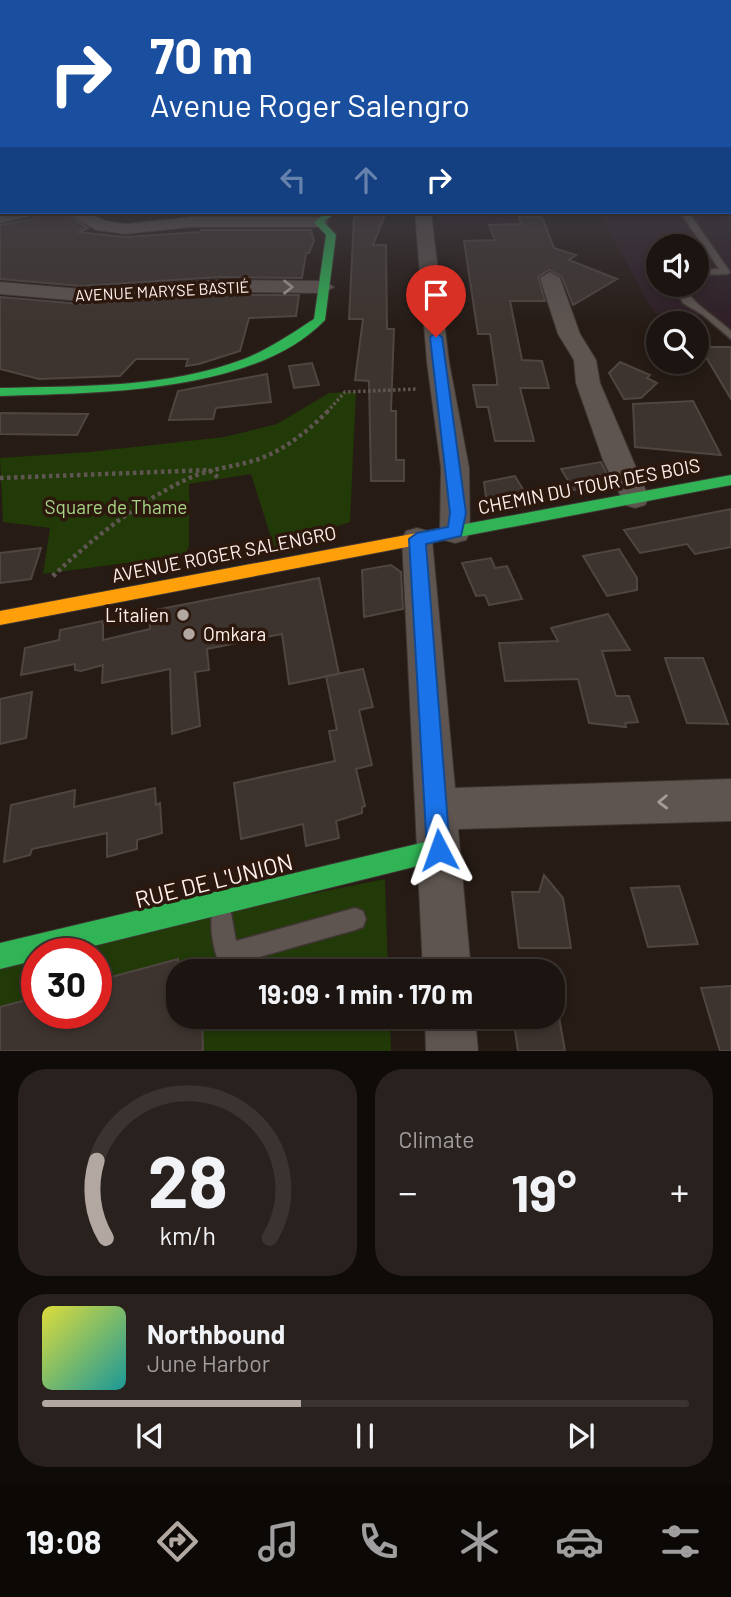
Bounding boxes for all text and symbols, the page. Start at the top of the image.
text: 70 m [150,25,253,84]
icon: right [35,28,126,119]
text: Avenue Roger Salengro [150,85,470,123]
icon: left [274,161,312,199]
icon: ahead [347,161,385,199]
icon: right [420,161,458,199]
map controls [646,234,709,374]
button: sound [646,234,709,297]
pin [406,265,466,337]
street label: AVENUE MARYSE BASTIÉ [74,276,250,305]
icon: arrive [417,276,455,314]
one-way arrow [283,279,294,295]
button: search [646,311,709,374]
street label: CHEMIN DU TOUR DES BOIS [476,453,702,518]
park label: Square de Thame [45,495,188,518]
street label: AVENUE ROGER SALENGRO [110,520,338,587]
place label: L’italien [105,603,169,626]
marker: L’italien [175,607,191,623]
place label: Omkara [203,622,266,645]
marker: Omkara [181,626,197,642]
one-way arrow [657,794,668,810]
position arrow [402,813,476,887]
street label: RUE DE L'UNION [132,847,296,913]
speed limit sign: 30 [21,938,112,1029]
text: 19:09 · 1 min · 170 m [258,978,473,1009]
text: Climate [399,1125,475,1153]
text: 28 [147,1136,227,1224]
text: 19° [511,1160,577,1222]
text: − [399,1168,418,1214]
text: + [670,1168,689,1214]
text: km/h [159,1220,216,1250]
text: Northbound [147,1318,285,1349]
text: June Harbor [147,1349,270,1377]
icon: previous [131,1417,169,1455]
icon: pause [346,1417,384,1455]
icon: next [562,1417,600,1455]
icon: directions [153,1517,202,1566]
icon: music [254,1517,303,1566]
icon: phone [354,1517,403,1566]
icon: climate [455,1517,504,1566]
icon: car [555,1517,604,1566]
icon: filters [656,1517,705,1566]
text: 19:08 [26,1522,101,1560]

